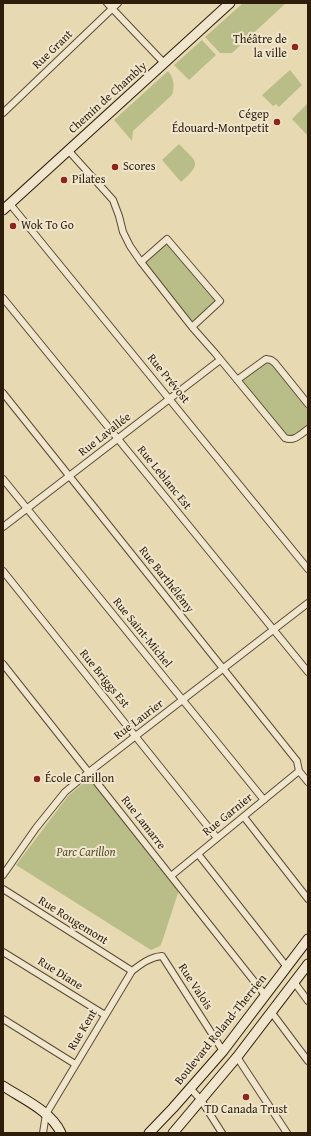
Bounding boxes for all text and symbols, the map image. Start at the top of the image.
street label: Rue Grant [30,27,76,73]
place label: Théâtre de la ville [233,33,287,61]
marker: Théâtre de la ville [290,42,300,52]
street label: Chemin de Chambly [66,59,150,137]
place label: Cégep Édouard-Montpetit [172,108,269,136]
marker: Cégep Édouard-Montpetit [272,117,282,127]
place label: Scores [123,160,155,174]
marker: Scores [110,162,120,172]
place label: Pilates [72,173,105,187]
marker: Pilates [59,175,69,185]
place label: Wok To Go [21,219,74,233]
marker: Wok To Go [8,221,18,231]
street label: Rue Prévost [144,351,192,407]
street label: Rue Lavallée [76,410,134,460]
street label: Rue Leblanc Est [134,443,194,513]
street label: Rue Barthélémy [136,544,196,616]
street label: Rue Saint-Michel [109,595,175,671]
street label: Rue Briggs Est [76,647,132,711]
street label: Rue Laurier [111,697,167,743]
place label: École Carillon [45,772,114,786]
marker: École Carillon [32,774,42,784]
street label: Rue Garnier [200,791,256,839]
street label: Rue Lamarre [118,793,168,853]
park label: Parc Carillon [57,846,115,860]
street label: Rue Rougemont [35,894,111,948]
street label: Rue Diane [35,955,85,993]
street label: Rue Valois [175,961,215,1013]
street label: Boulevard Roland-Therrien [172,972,270,1088]
street label: Rue Kent [65,1007,101,1053]
marker: TD Canada Trust [241,1092,251,1102]
place label: TD Canada Trust [204,1103,288,1117]

